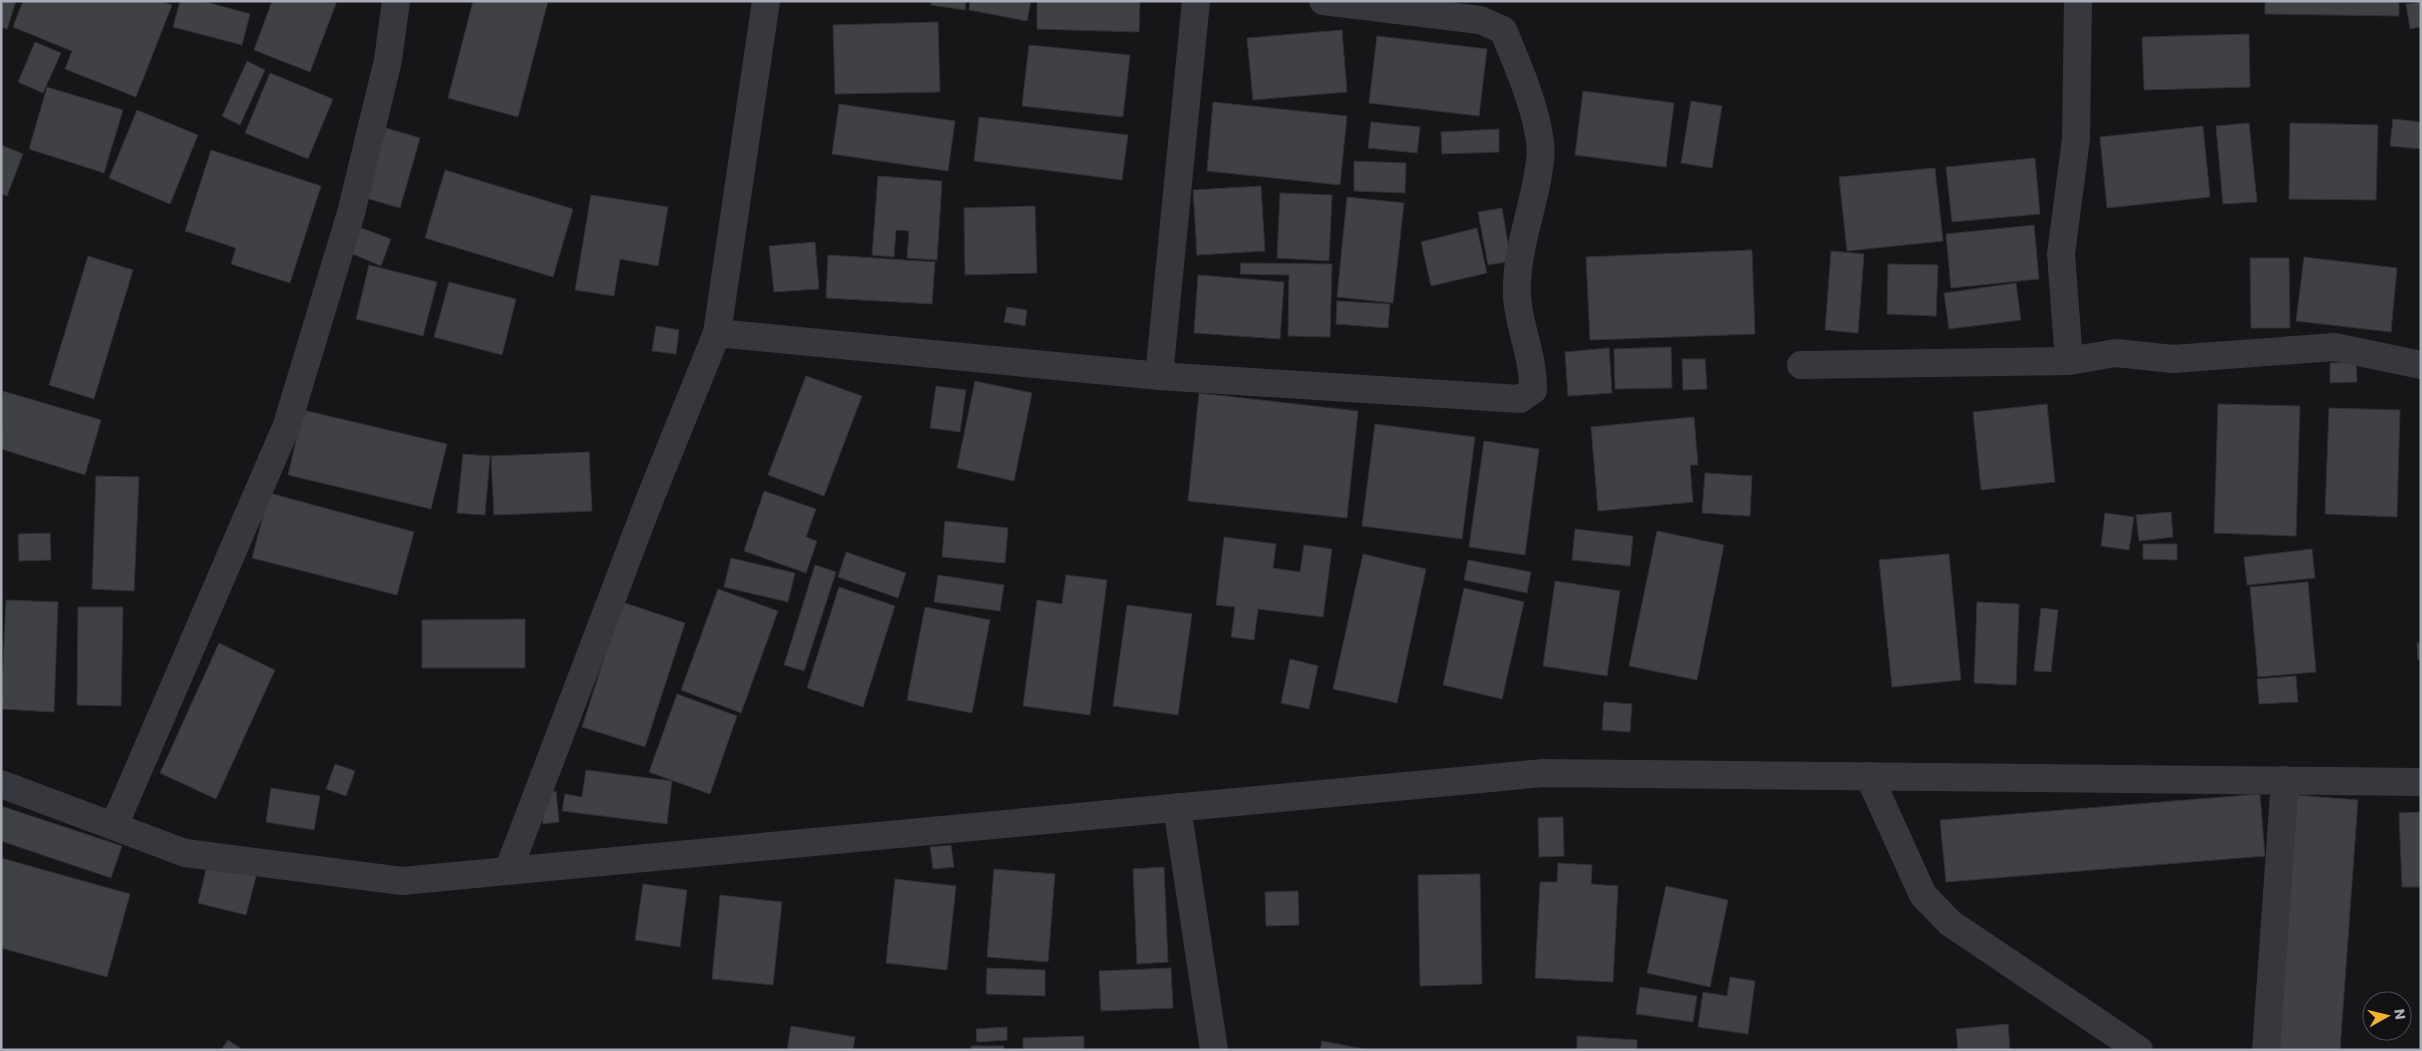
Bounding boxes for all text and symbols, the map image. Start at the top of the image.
north arrow [2362,991,2412,1041]
text: N [2389,1008,2411,1021]

